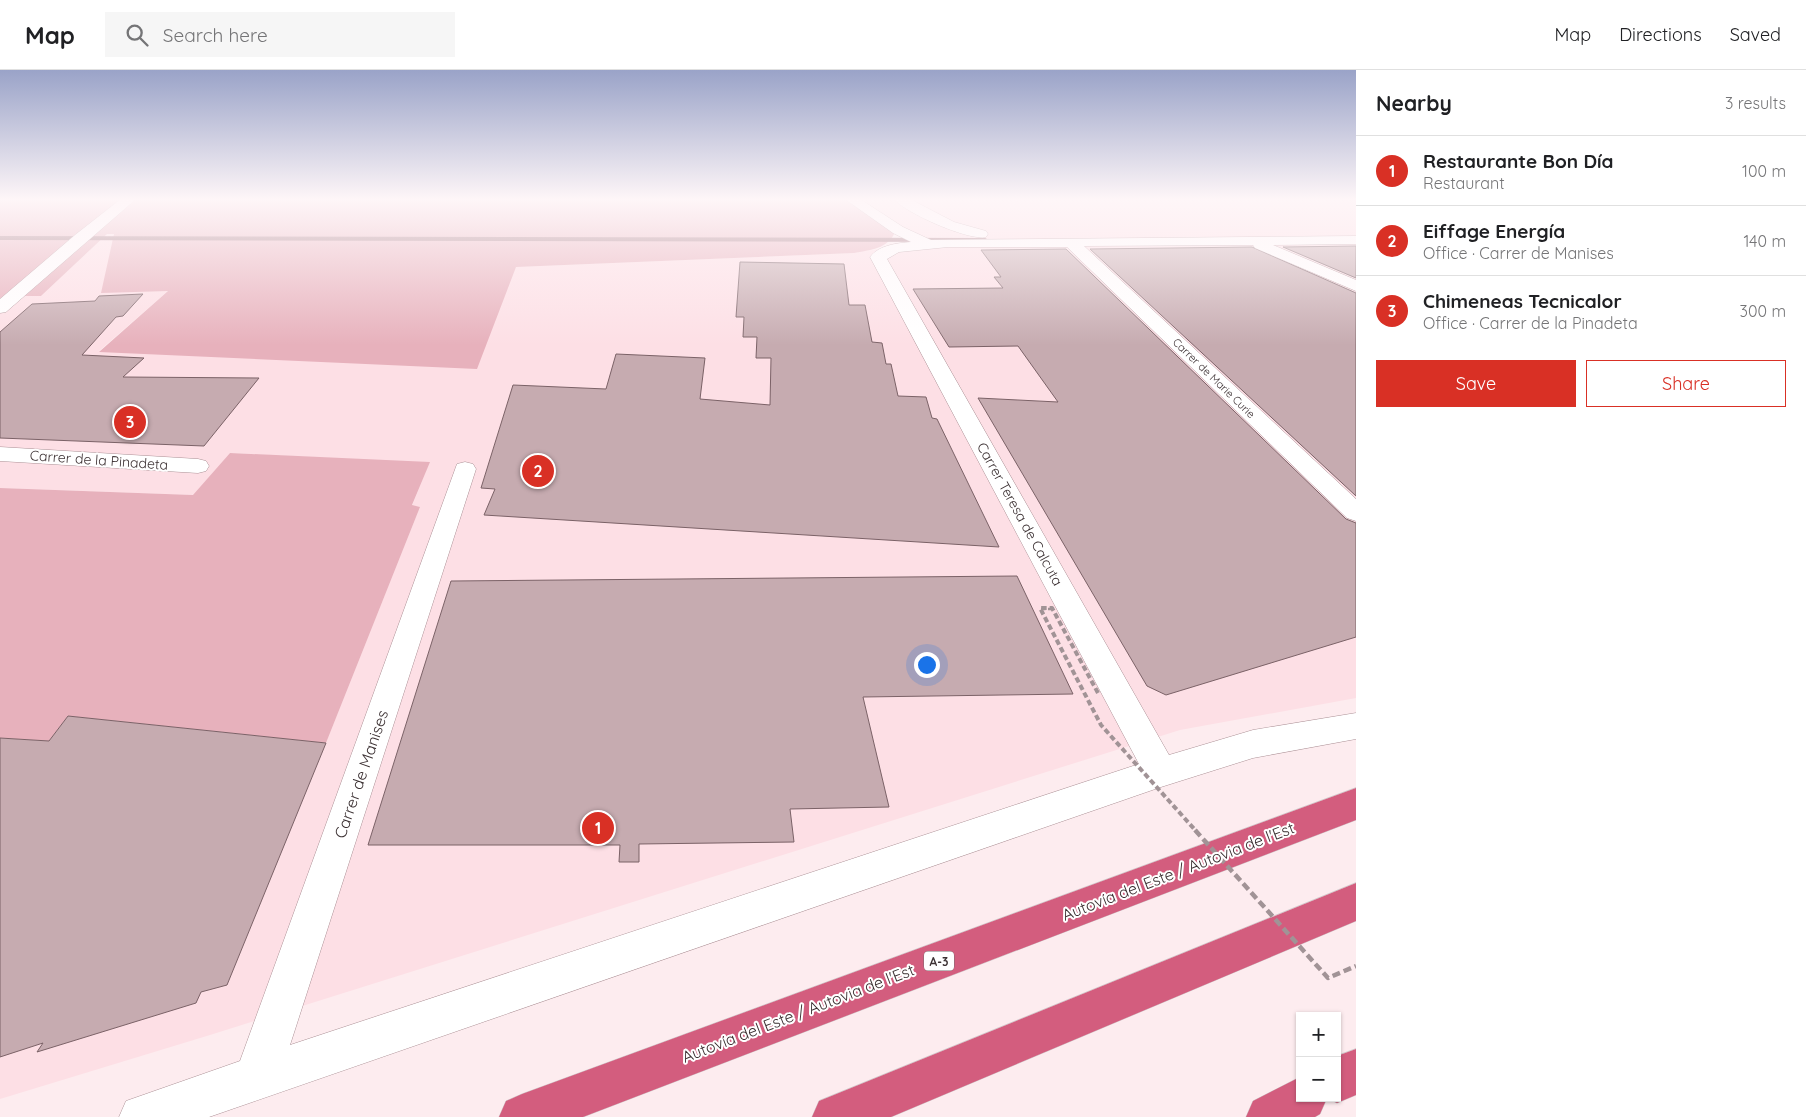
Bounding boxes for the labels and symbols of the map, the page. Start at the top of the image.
street label: Carrer de Marie Curie [1170,335,1258,421]
pin: 3 [114,403,146,441]
street label: Carrer Teresa de Calcuta [973,439,1067,589]
street label: Carrer de la Pinadeta [29,446,169,474]
pin: 2 [522,452,554,490]
your location [914,652,940,678]
street label: Carrer de Manises [330,707,392,841]
pin: 1 [582,809,614,847]
street label: Autovía del Este / Autovia de l'Est [1059,817,1297,925]
road number: A-3 [924,951,954,970]
street label: Autovía del Este / Autovia de l'Est [679,959,917,1067]

